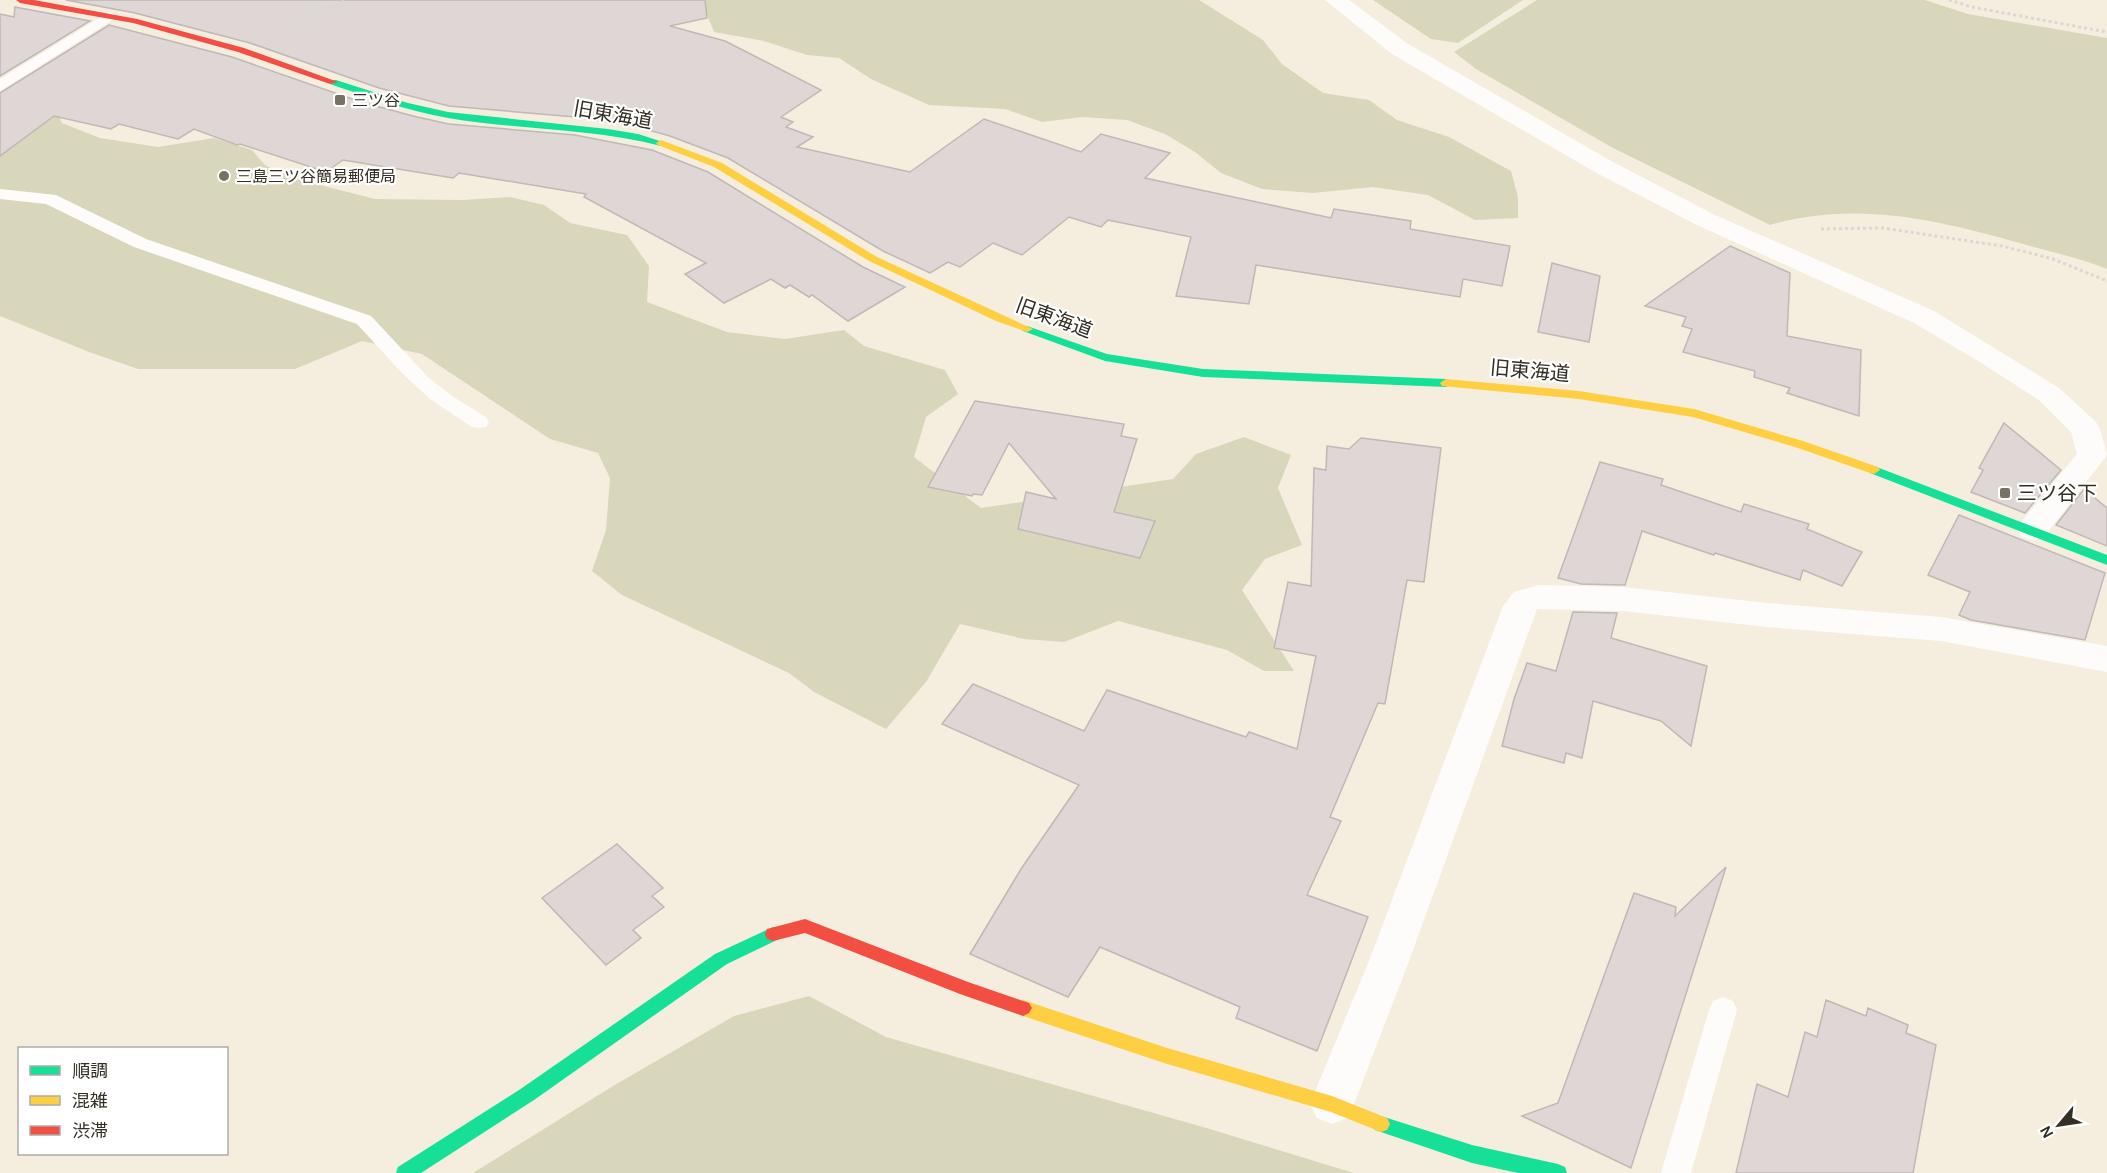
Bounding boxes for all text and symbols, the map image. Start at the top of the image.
place label: 三ツ谷 [352,91,400,110]
marker: 三ツ谷 [333,93,347,107]
street label: 旧東海道 [572,97,654,133]
place label: 三島三ツ谷簡易郵便局 [236,167,396,186]
marker: 三島三ツ谷簡易郵便局 [217,169,231,183]
street label: 旧東海道 [1012,294,1096,342]
street label: 旧東海道 [1489,356,1571,386]
place label: 三ツ谷下 [2017,482,2097,505]
marker: 三ツ谷下 [1998,486,2012,500]
legend [18,1047,228,1155]
text: 順調 [72,1060,108,1082]
text: 混雑 [72,1090,108,1112]
north arrow [2029,1095,2089,1155]
text: 渋滞 [72,1120,108,1142]
text: N [2035,1122,2057,1142]

